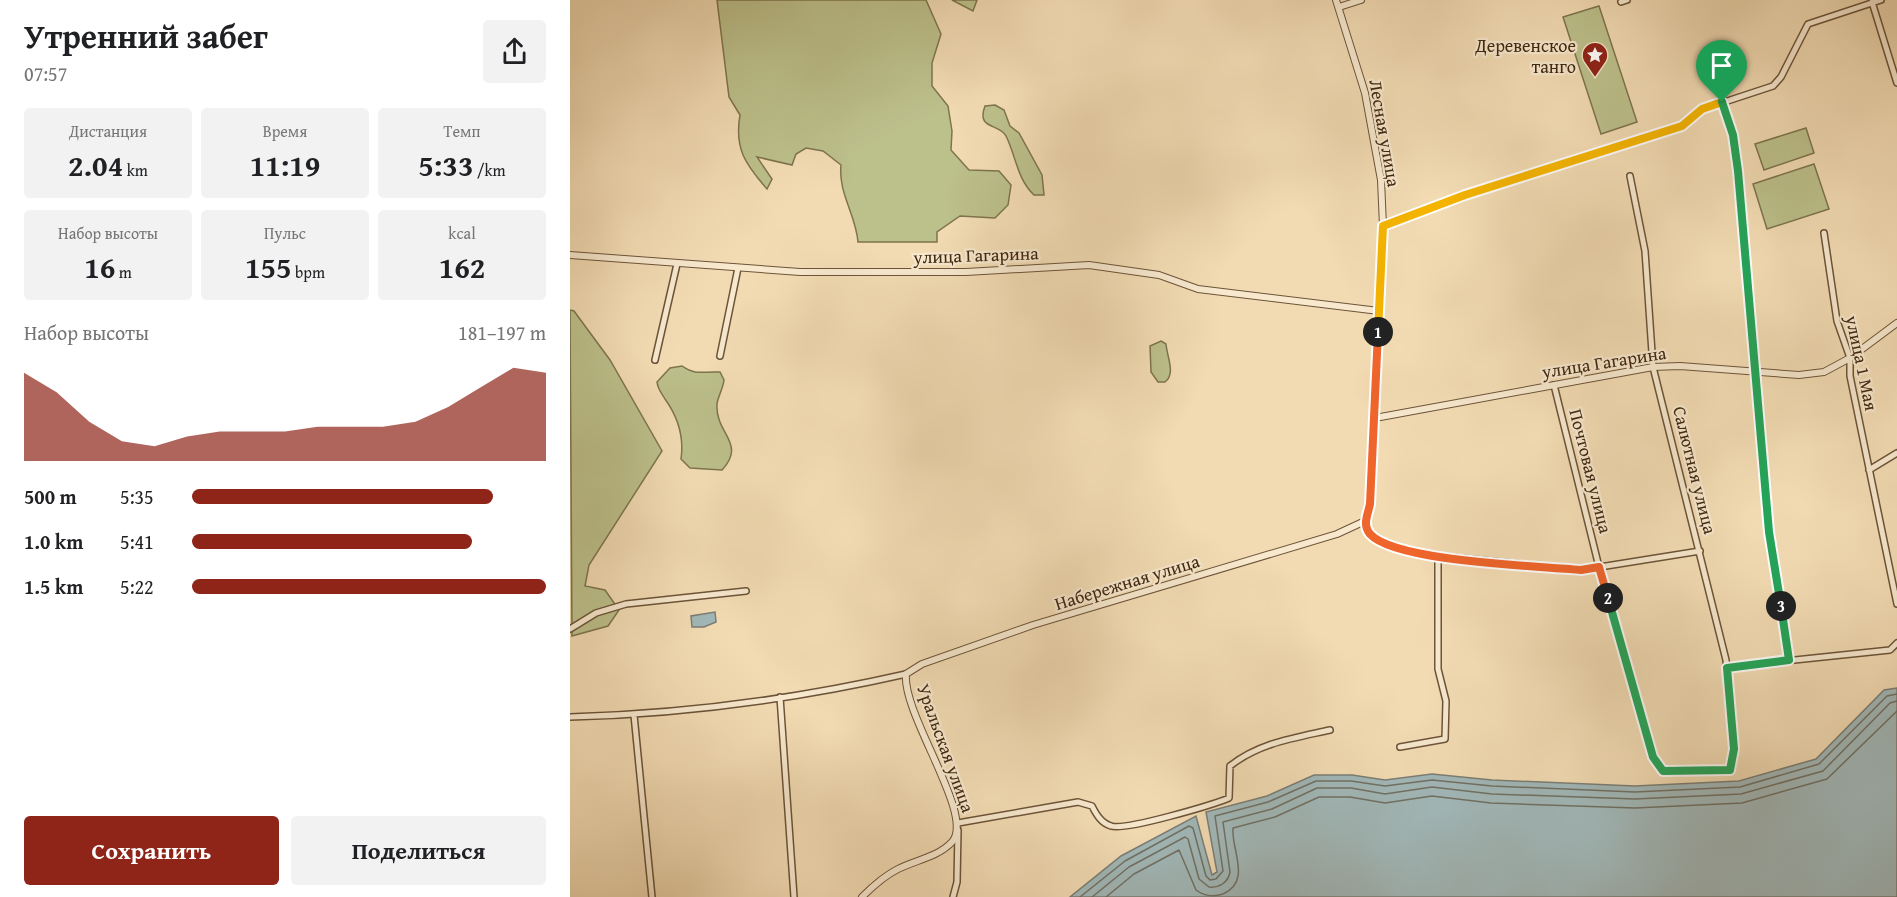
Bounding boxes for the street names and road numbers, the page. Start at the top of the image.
street label: Лесная улица [1362,77,1408,189]
street label: улица Гагарина [912,239,1040,271]
street label: улица 1 Мая [1839,312,1885,413]
street label: улица Гагарина [1539,339,1668,385]
street label: Салютная улица [1666,403,1724,537]
street label: Почтовая улица [1563,406,1620,536]
street label: Набережная улица [1051,547,1203,617]
street label: Уральская улица [910,680,982,817]

